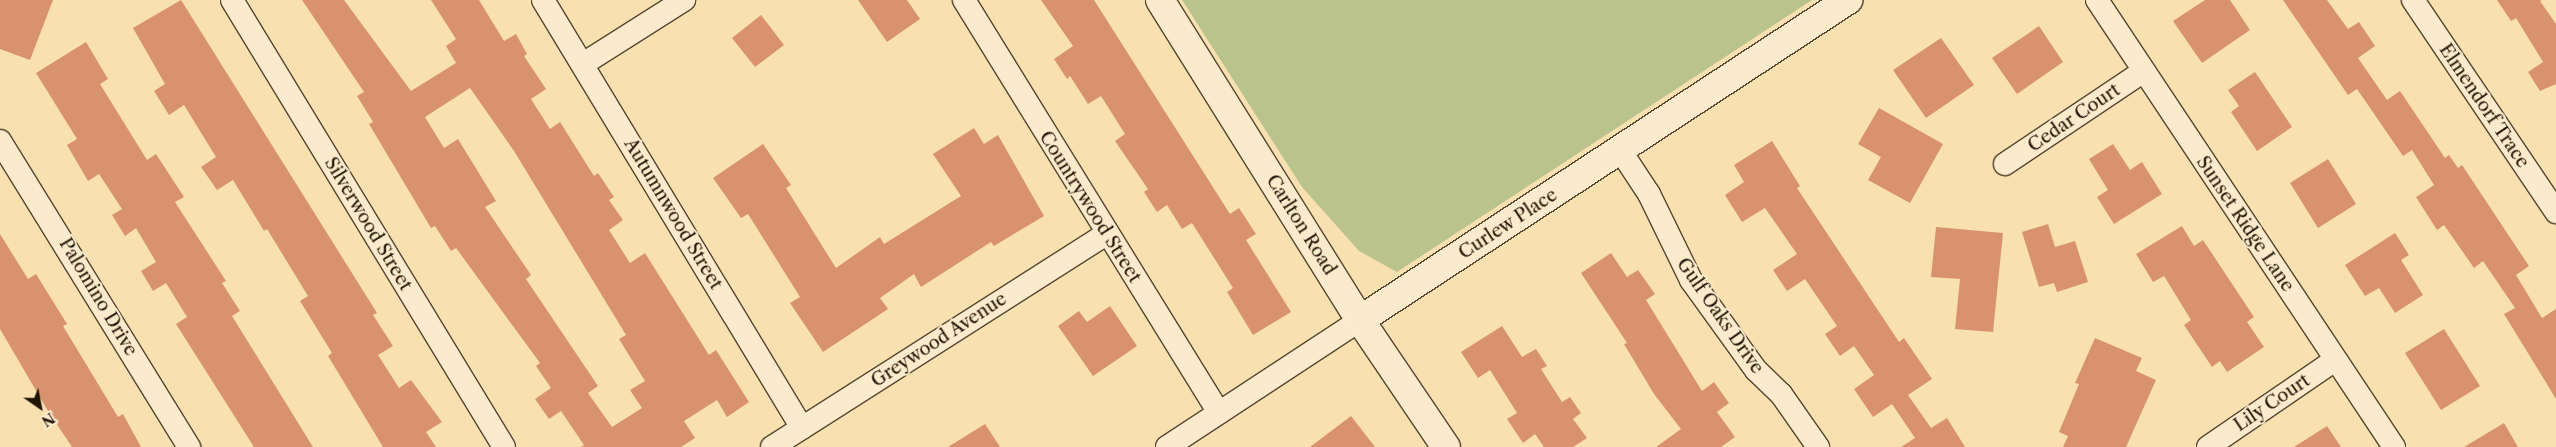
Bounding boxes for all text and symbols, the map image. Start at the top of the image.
street label: Elmendorf Trace [2434,40,2534,172]
street label: Cedar Court [2024,79,2124,157]
street label: Countrywood Street [1035,127,1145,287]
street label: Autumnwood Street [619,135,727,293]
street label: Sunset Ridge Lane [2192,152,2298,296]
street label: Silverwood Street [320,153,416,295]
street label: Carlton Road [1262,171,1340,279]
street label: Curlew Place [1454,184,1562,264]
street label: Palomino Drive [54,234,142,360]
street label: Gulf Oaks Drive [1672,254,1768,378]
street label: Greywood Avenue [867,288,1011,392]
street label: Lily Court [2230,370,2314,436]
north arrow [15,382,65,432]
text: N [38,409,58,430]

